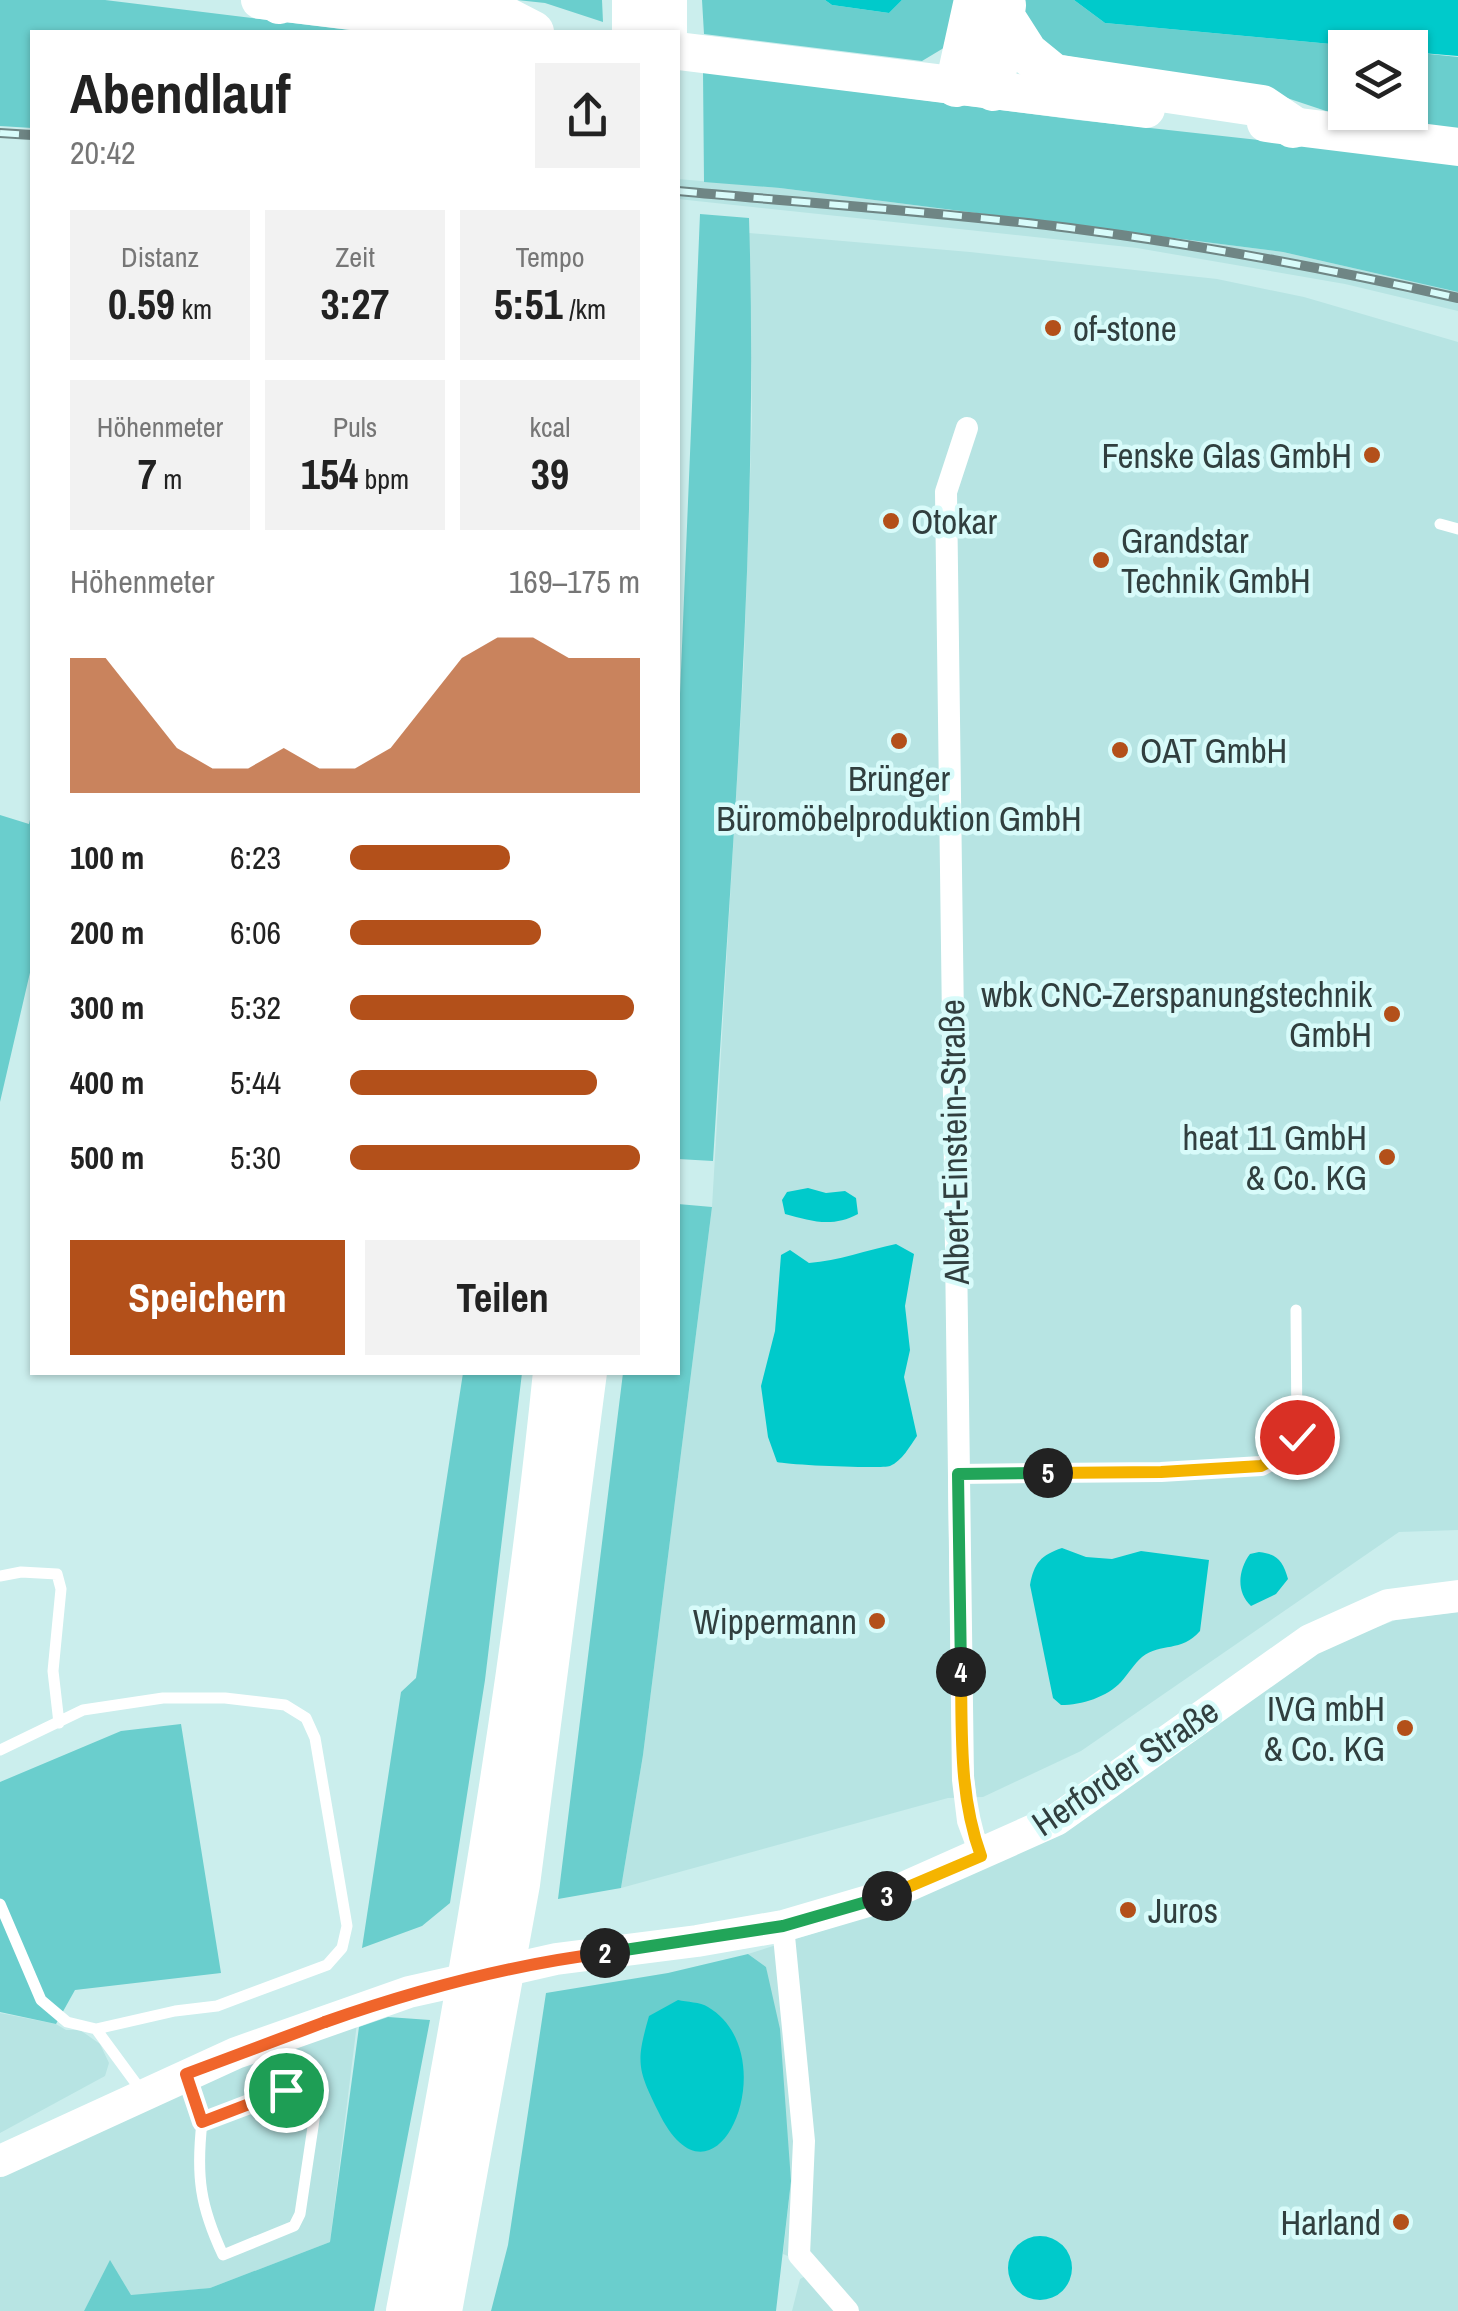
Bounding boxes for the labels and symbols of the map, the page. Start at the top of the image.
place label: of-stone [1073,305,1177,352]
marker: of-stone [1042,317,1064,339]
place label: Fenske Glas GmbH [1101,432,1352,479]
marker: Fenske Glas GmbH [1361,444,1383,466]
place label: Otokar [911,498,998,545]
marker: Otokar [880,510,902,532]
place label: Grandstar Technik GmbH [1121,517,1311,604]
marker: Grandstar Technik GmbH [1090,549,1112,571]
place label: OAT GmbH [1140,727,1287,774]
marker: Brünger Büromöbelproduktion GmbH [888,730,910,752]
marker: OAT GmbH [1109,739,1131,761]
place label: Brünger Büromöbelproduktion GmbH [716,755,1082,842]
place label: wbk CNC-Zerspanungstechnik GmbH [981,971,1373,1058]
street label: Albert-Einstein-Straße [928,999,980,1286]
marker: wbk CNC-Zerspanungstechnik GmbH [1381,1003,1403,1025]
place label: heat 11 GmbH & Co. KG [1182,1114,1367,1201]
marker: heat 11 GmbH & Co. KG [1376,1146,1398,1168]
pin [1255,1395,1340,1480]
pin: 5 [1023,1448,1073,1498]
place label: Wippermann [693,1598,857,1645]
marker: Wippermann [866,1610,888,1632]
pin: 4 [936,1647,986,1697]
place label: IVG mbH & Co. KG [1264,1685,1385,1772]
street label: Herforder Straße [1023,1687,1227,1847]
marker: IVG mbH & Co. KG [1394,1717,1416,1739]
pin: 3 [862,1871,912,1921]
place label: Juros [1148,1887,1218,1934]
marker: Juros [1117,1899,1139,1921]
pin: 2 [580,1928,630,1978]
pin [244,2048,329,2133]
place label: Harland [1281,2199,1381,2246]
marker: Harland [1390,2211,1412,2233]

